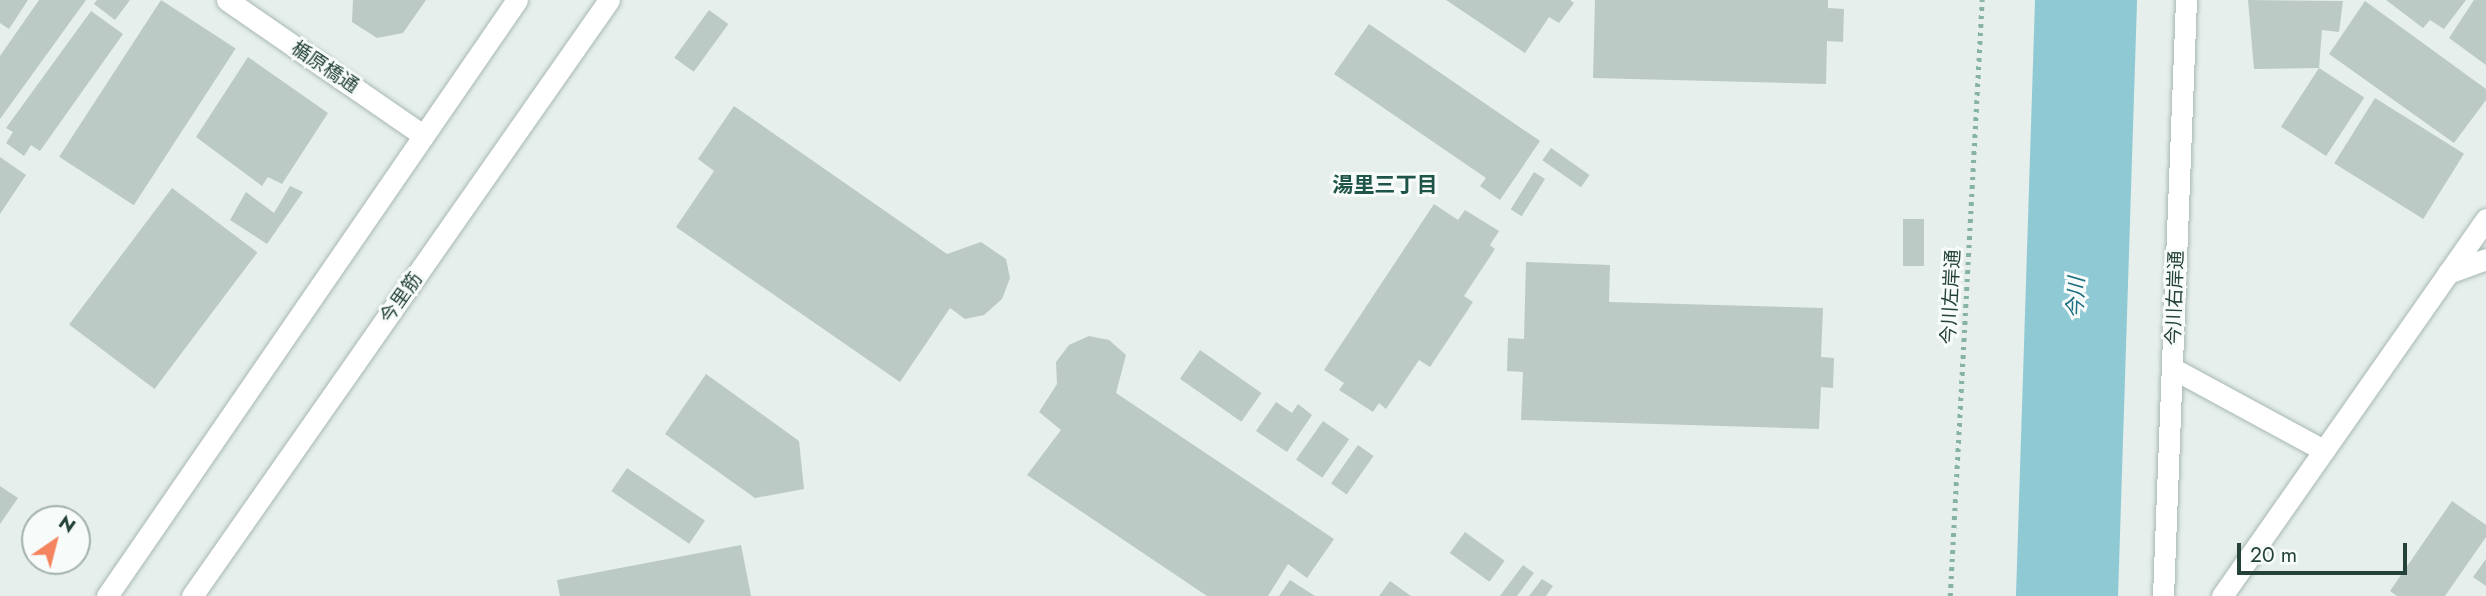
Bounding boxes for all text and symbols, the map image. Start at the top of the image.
street label: 楯原橋通 [287,36,363,98]
district label: 湯里三丁目 [1333,172,1437,198]
street label: 今川左岸通 [1937,249,1965,345]
street label: 今川右岸通 [2162,250,2188,346]
street label: 今里筋 [375,268,427,328]
water label: 今川 [2063,277,2089,319]
north arrow [21,505,91,575]
text: N [53,509,81,539]
scale bar [2241,530,2411,574]
text: 20 m [2250,540,2297,570]

